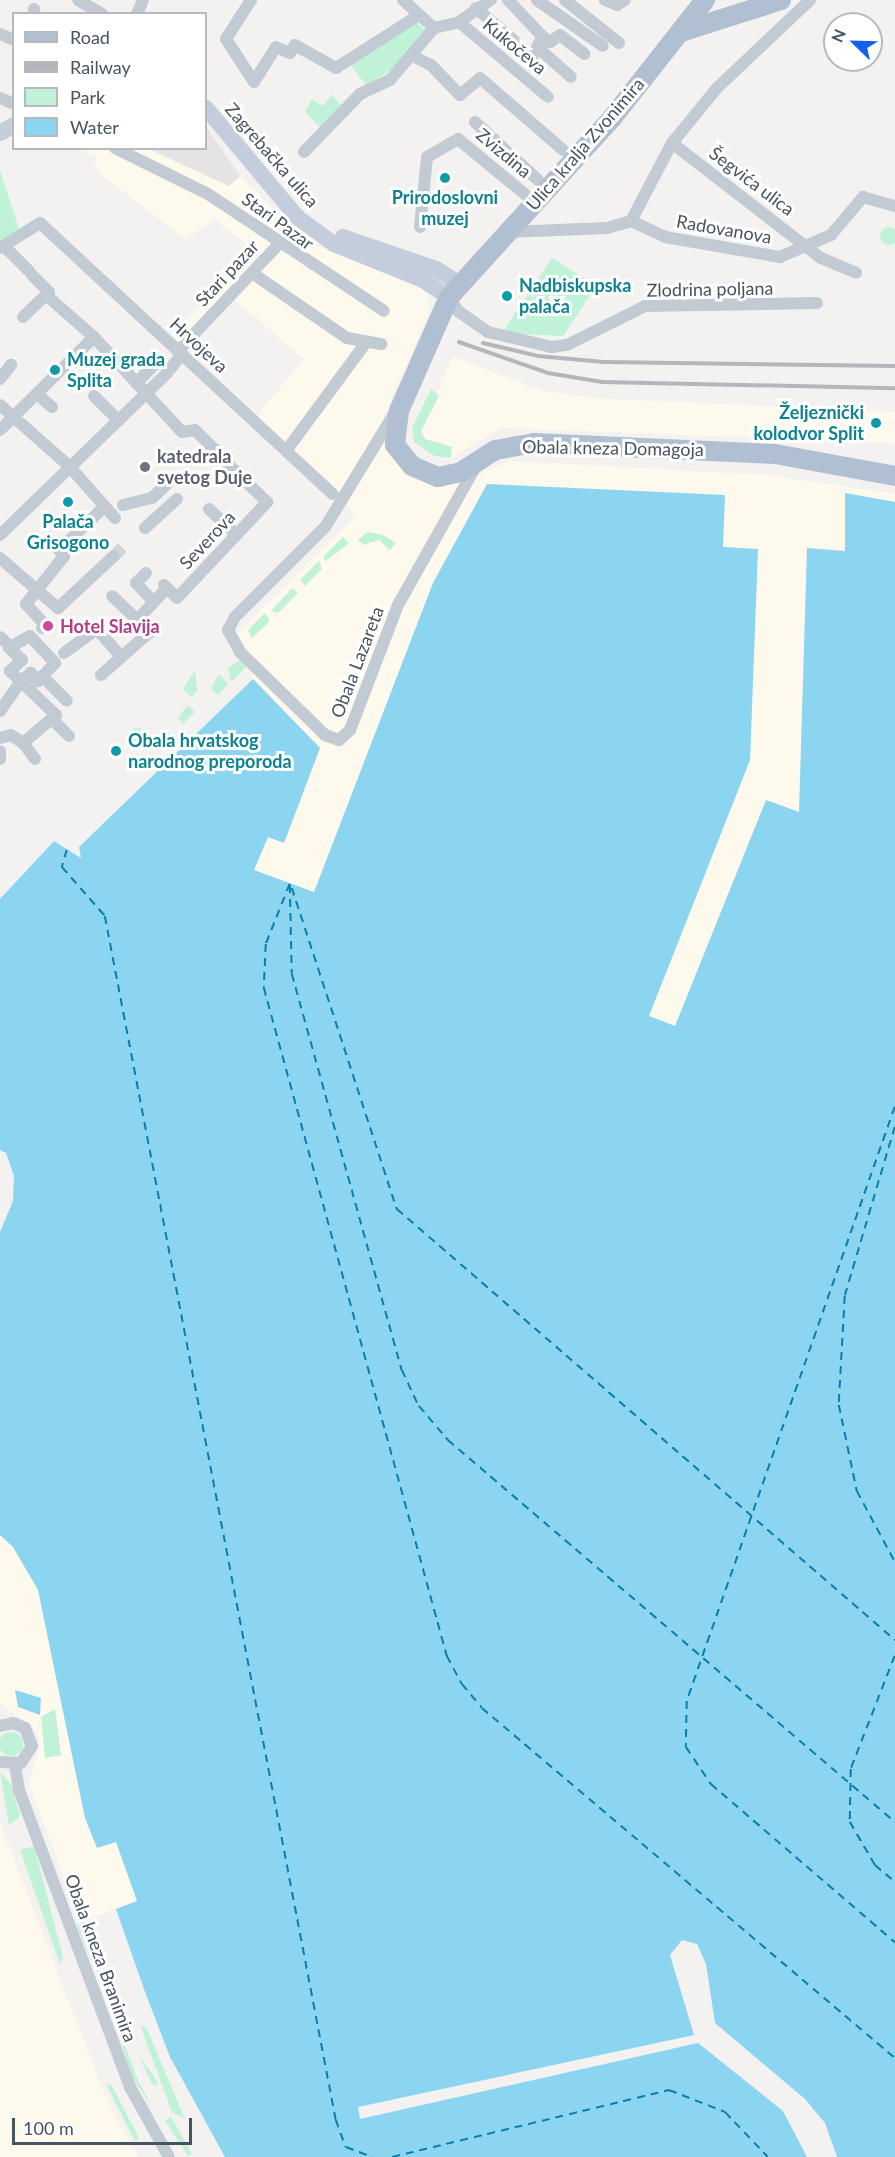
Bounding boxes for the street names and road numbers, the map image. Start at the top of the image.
street label: Kukočeva [479,13,551,79]
street label: Ulica kralja Zvonimira [521,73,649,215]
street label: Zagrebačka ulica [221,98,323,212]
street label: Zvizdina [472,124,536,182]
street label: Šegvića ulica [705,142,799,220]
street label: Stari Pazar [238,188,318,254]
street label: Radovanova [675,210,773,248]
street label: Stari pazar [191,235,263,311]
street label: Zlodrina poljana [647,277,773,301]
street label: Hrvojeva [166,313,232,377]
street label: Obala kneza Domagoja [522,436,704,460]
street label: Severova [175,506,239,574]
street label: Obala Lazareta [326,603,388,721]
street label: Obala kneza Branimira [61,1871,141,2045]

